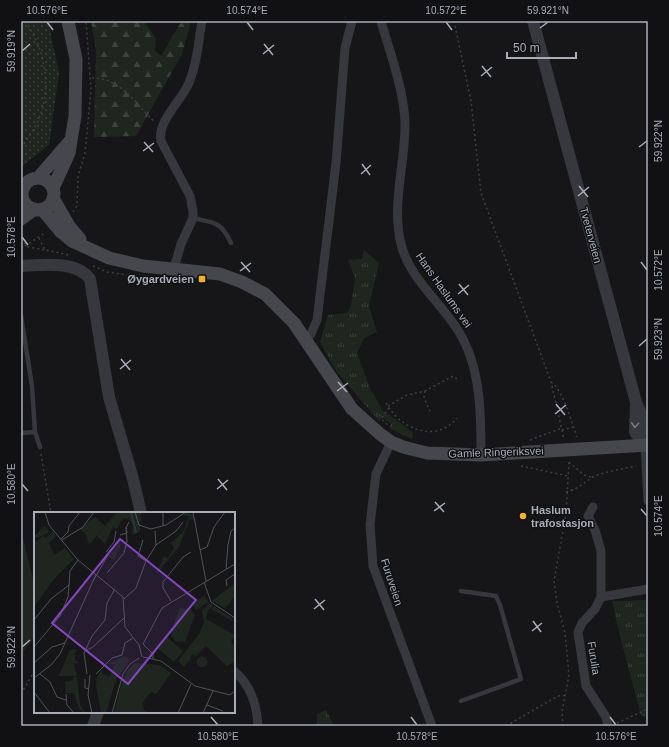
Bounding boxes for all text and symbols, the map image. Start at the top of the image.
text: 10.576°E [26,5,68,16]
text: 10.574°E [226,5,268,16]
text: 10.572°E [425,5,467,16]
text: 59.921°N [527,5,569,16]
text: 59.919°N [6,30,17,72]
scale bar [507,34,576,60]
text: 50 m [513,41,540,55]
text: 59.922°N [653,120,664,162]
street label: Tveterveien [578,206,604,264]
text: 10.578°E [6,216,17,258]
text: 10.572°E [653,249,664,291]
street label: Hans Haslums vei [414,250,474,330]
place label: Øygardveien [127,273,194,285]
marker: Øygardveien [197,274,207,284]
text: 59.923°N [653,318,664,360]
one-way arrow [631,422,639,428]
street label: Gamle Ringeriksvei [448,444,544,460]
text: 10.580°E [6,463,17,505]
text: 10.574°E [653,495,664,537]
place label: Haslum trafostasjon [531,504,594,529]
marker: Haslum trafostasjon [518,511,528,521]
inset map [34,512,235,713]
street label: Furuveien [379,557,405,607]
text: 59.922°N [6,626,17,668]
street label: Furulia [585,640,603,676]
text: 10.580°E [197,731,239,742]
text: 10.578°E [396,731,438,742]
text: 10.576°E [595,731,637,742]

